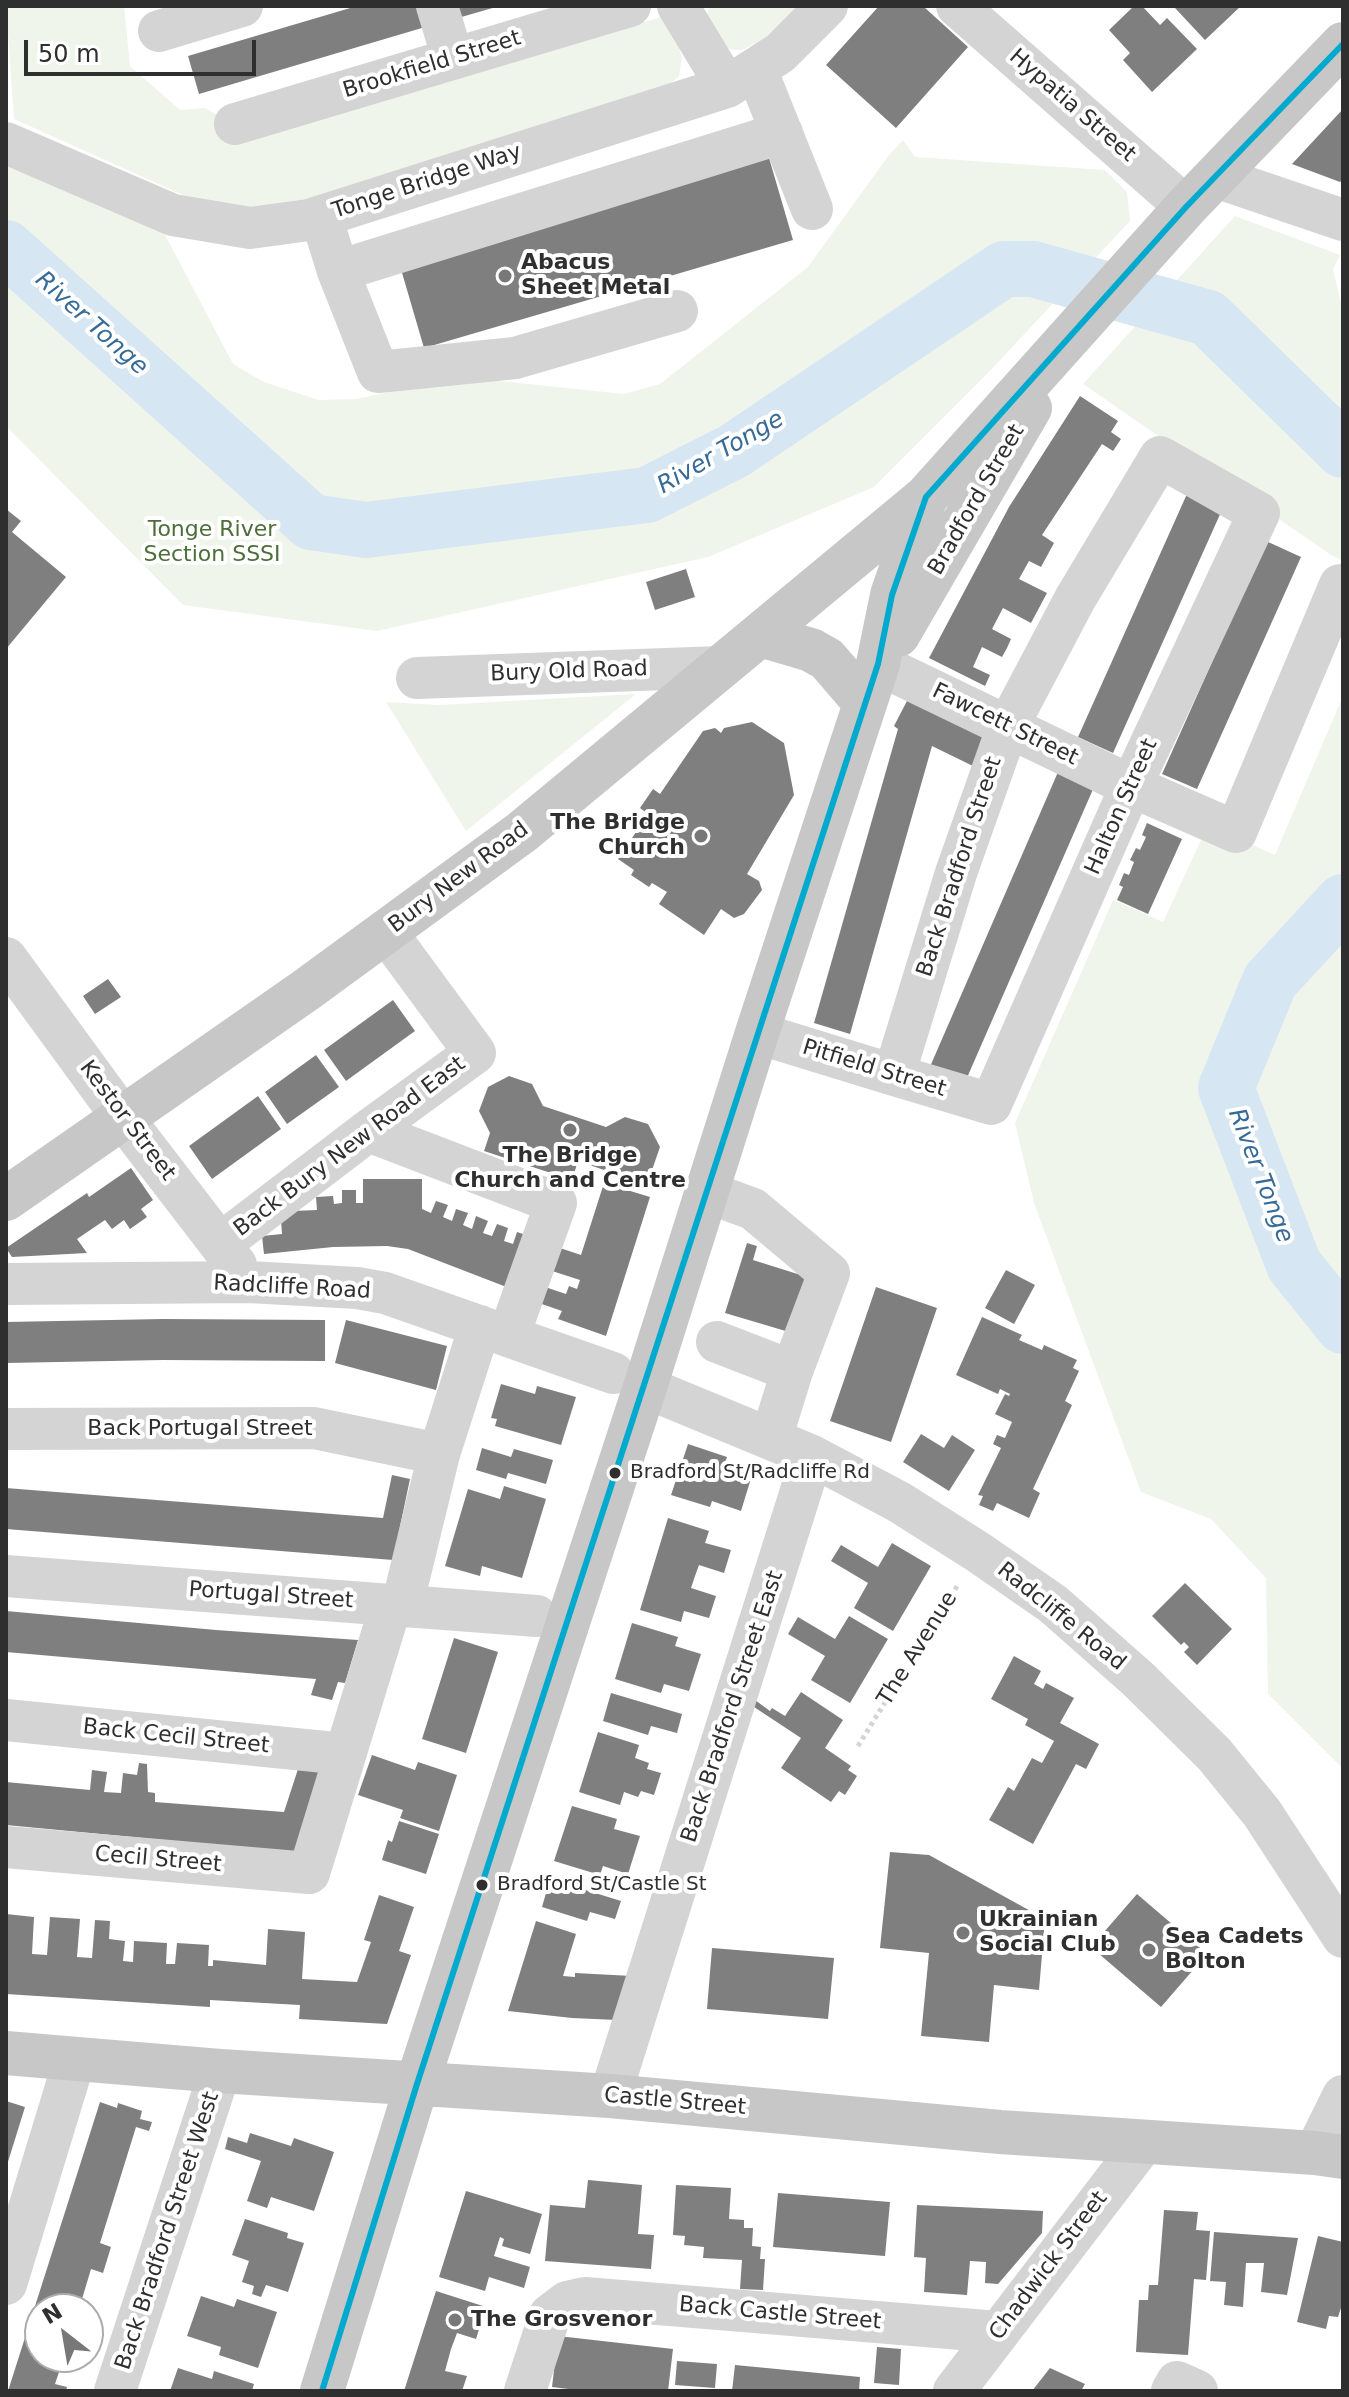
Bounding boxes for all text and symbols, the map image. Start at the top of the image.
scale bar [28,24,260,74]
street label: Brookfield Street [340,25,524,105]
text: 50 m [38,40,100,68]
street label: Hypatia Street [1003,44,1141,168]
street label: Tonge Bridge Way [329,139,525,225]
place label: Abacus Sheet Metal [521,250,670,302]
water label: River Tonge [29,266,153,382]
marker: Abacus Sheet Metal [496,267,514,285]
water label: River Tonge [653,405,789,501]
street label: Bradford Street [923,420,1031,580]
park label: Tonge River Section SSSI [143,517,281,568]
street label: Bury Old Road [490,656,648,688]
street label: Fawcett Street [928,678,1082,772]
street label: Halton Street [1080,735,1164,879]
street label: Back Bradford Street [912,754,1008,980]
place label: The Bridge Church [550,810,685,862]
street label: Bury New Road [384,817,534,939]
marker: The Bridge Church [692,827,710,845]
street label: Pitfield Street [799,1035,949,1103]
street label: Back Bury New Road East [229,1051,471,1243]
street label: Kestor Street [73,1056,181,1186]
water label: River Tonge [1221,1105,1299,1247]
marker: The Bridge Church and Centre [561,1121,579,1139]
place label: The Bridge Church and Centre [454,1143,686,1194]
street label: Radcliffe Road [213,1271,371,1305]
street label: Back Portugal Street [87,1416,313,1442]
place label: Bradford St/Radcliffe Rd [630,1461,870,1485]
marker: Bradford St/Radcliffe Rd [607,1465,623,1481]
street label: Radcliffe Road [992,1557,1130,1677]
street label: Back Bradford Street East [677,1568,789,1846]
street label: Portugal Street [188,1577,354,1615]
street label: The Avenue [872,1587,964,1711]
street label: Back Cecil Street [81,1714,271,1760]
street label: Cecil Street [94,1841,222,1879]
place label: Bradford St/Castle St [497,1873,707,1897]
marker: Bradford St/Castle St [474,1877,490,1893]
place label: Ukrainian Social Club [979,1907,1116,1958]
marker: Ukrainian Social Club [954,1924,972,1942]
place label: Sea Cadets Bolton [1165,1924,1304,1976]
marker: Sea Cadets Bolton [1140,1941,1158,1959]
street label: Castle Street [603,2083,747,2121]
street label: Back Bradford Street West [111,2089,225,2373]
street label: Chadwick Street [984,2186,1114,2346]
street label: Back Castle Street [678,2292,882,2336]
north arrow [24,2293,104,2373]
text: N [38,2298,67,2329]
place label: The Grosvenor [471,2307,652,2333]
marker: The Grosvenor [446,2311,464,2329]

